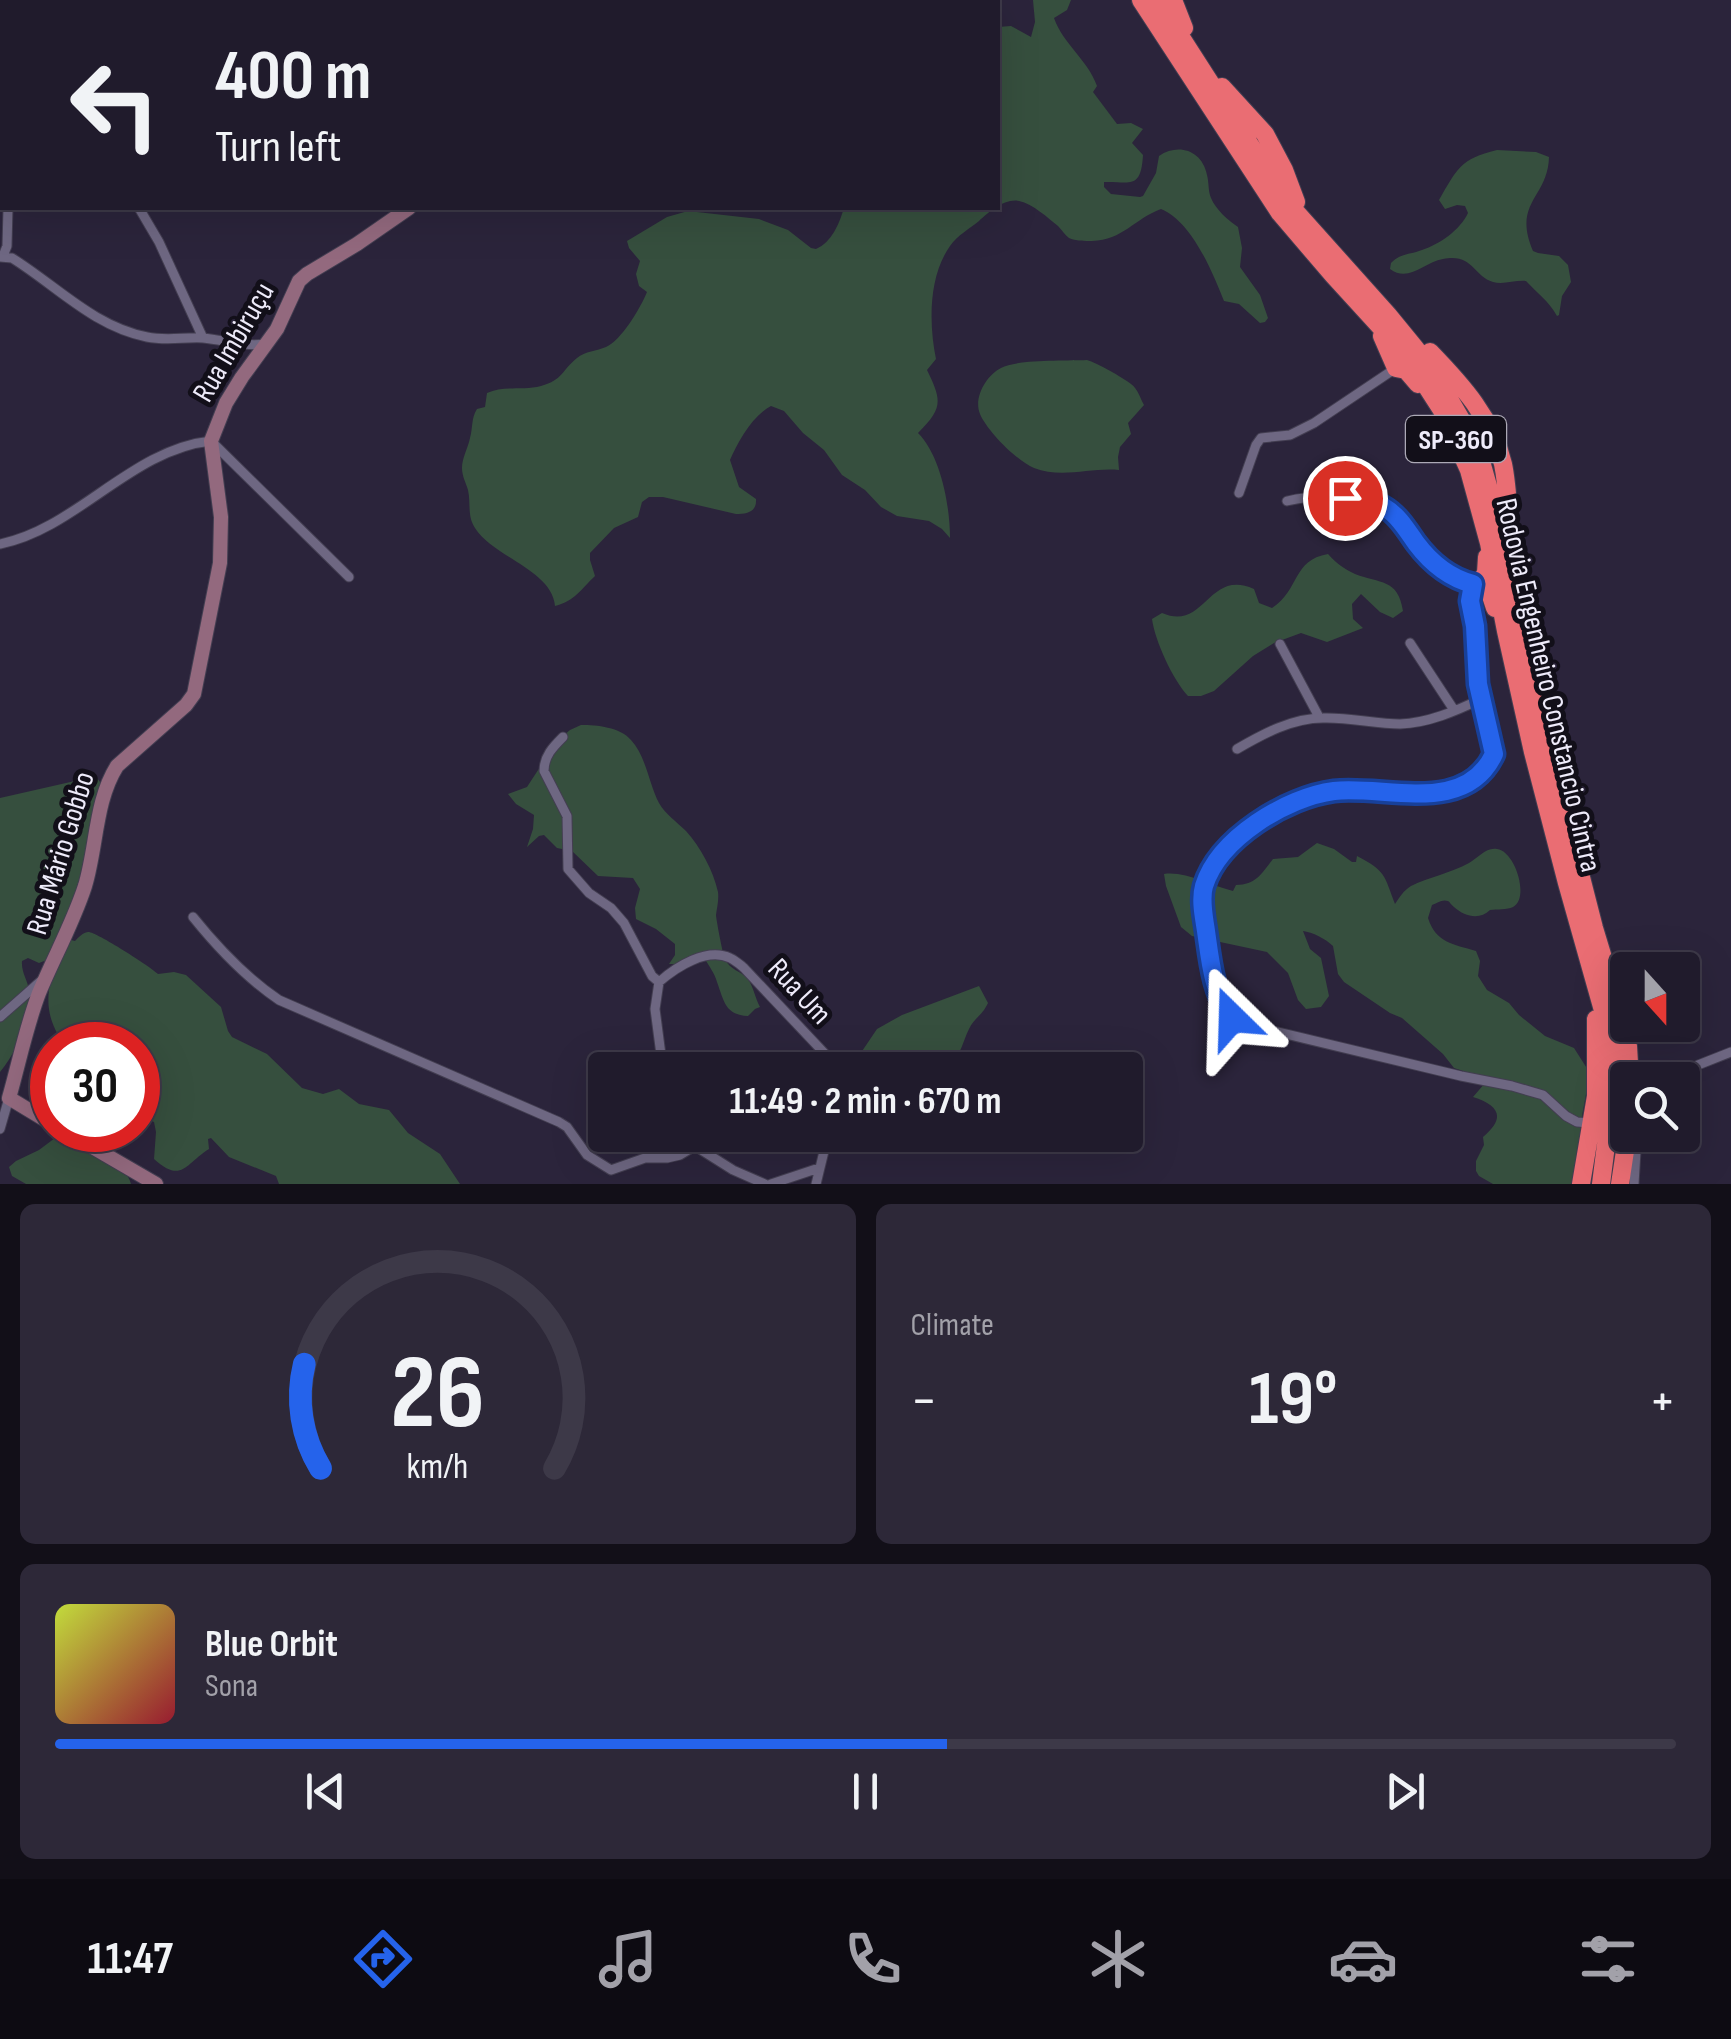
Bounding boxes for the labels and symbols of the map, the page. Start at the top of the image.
street label: Rua Imbiruçu [185,276,282,409]
road number: SP-360 [1406,416,1506,462]
pin [1303,456,1388,541]
street label: Rodovia Engenheiro Constancio Cintra [1487,495,1609,876]
street label: Rua Mário Gobbo [19,768,103,939]
street label: Rua Um [760,951,839,1032]
north arrow [1610,952,1700,1042]
position arrow [1180,966,1284,1070]
speed limit sign: 30 [30,1022,160,1152]

